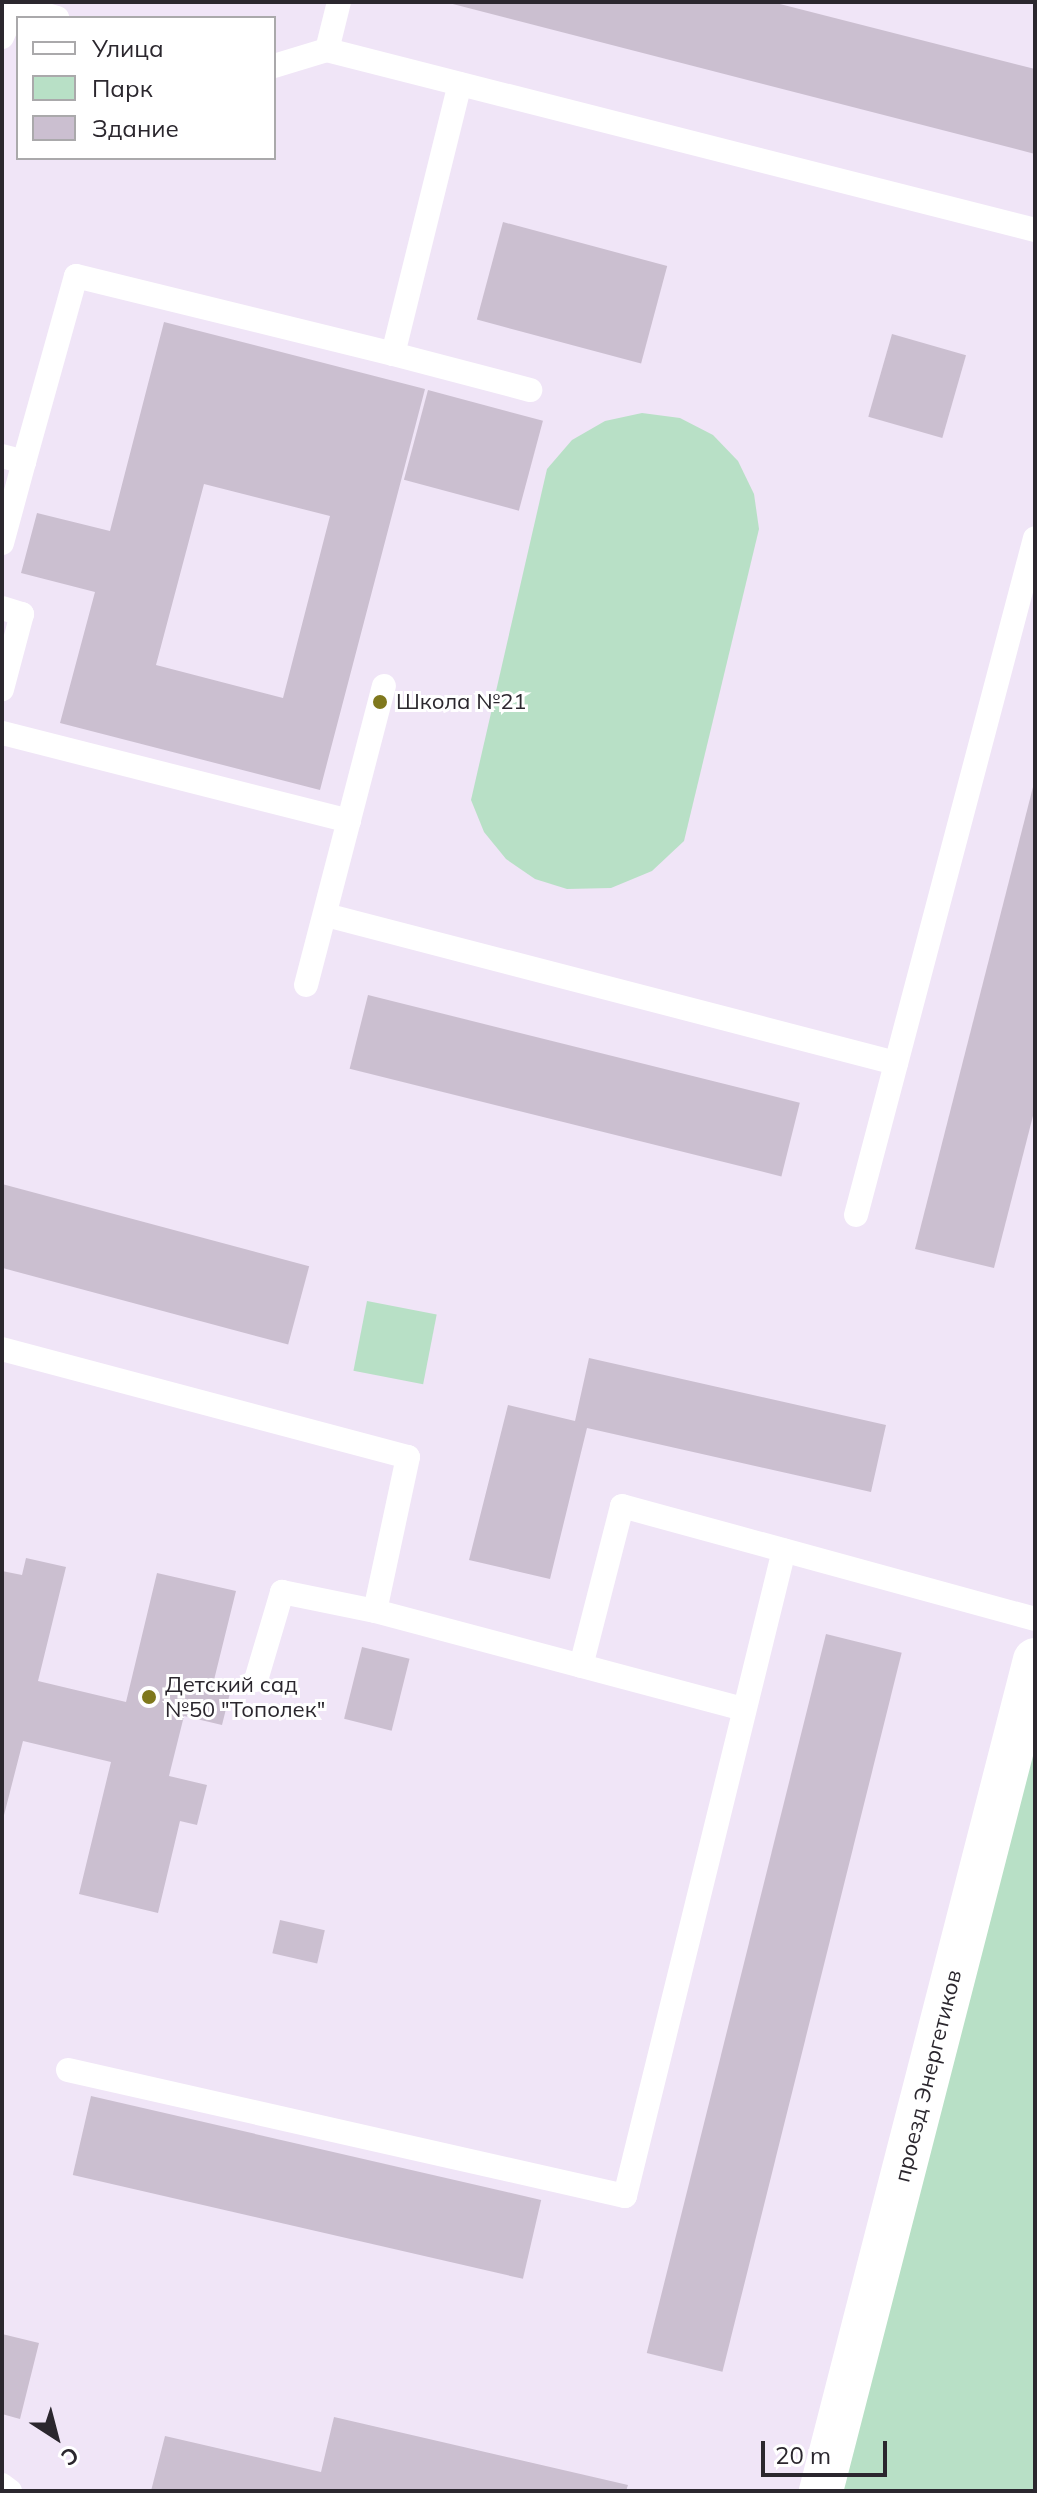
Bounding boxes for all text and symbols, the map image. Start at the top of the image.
legend [16,16,276,160]
text: Улица [92,33,164,63]
text: Парк [92,73,153,103]
text: Здание [92,113,179,143]
place label: Школа №21 [396,689,527,715]
marker: Школа №21 [371,693,389,711]
place label: Детский сад №50 "Тополек" [165,1671,325,1722]
marker: Детский сад №50 "Тополек" [140,1688,158,1706]
street label: проезд Энергетиков [889,1967,967,2185]
north arrow [16,2397,96,2477]
scale bar [765,2425,891,2475]
text: 20 m [775,2440,831,2470]
text: С [56,2441,84,2472]

